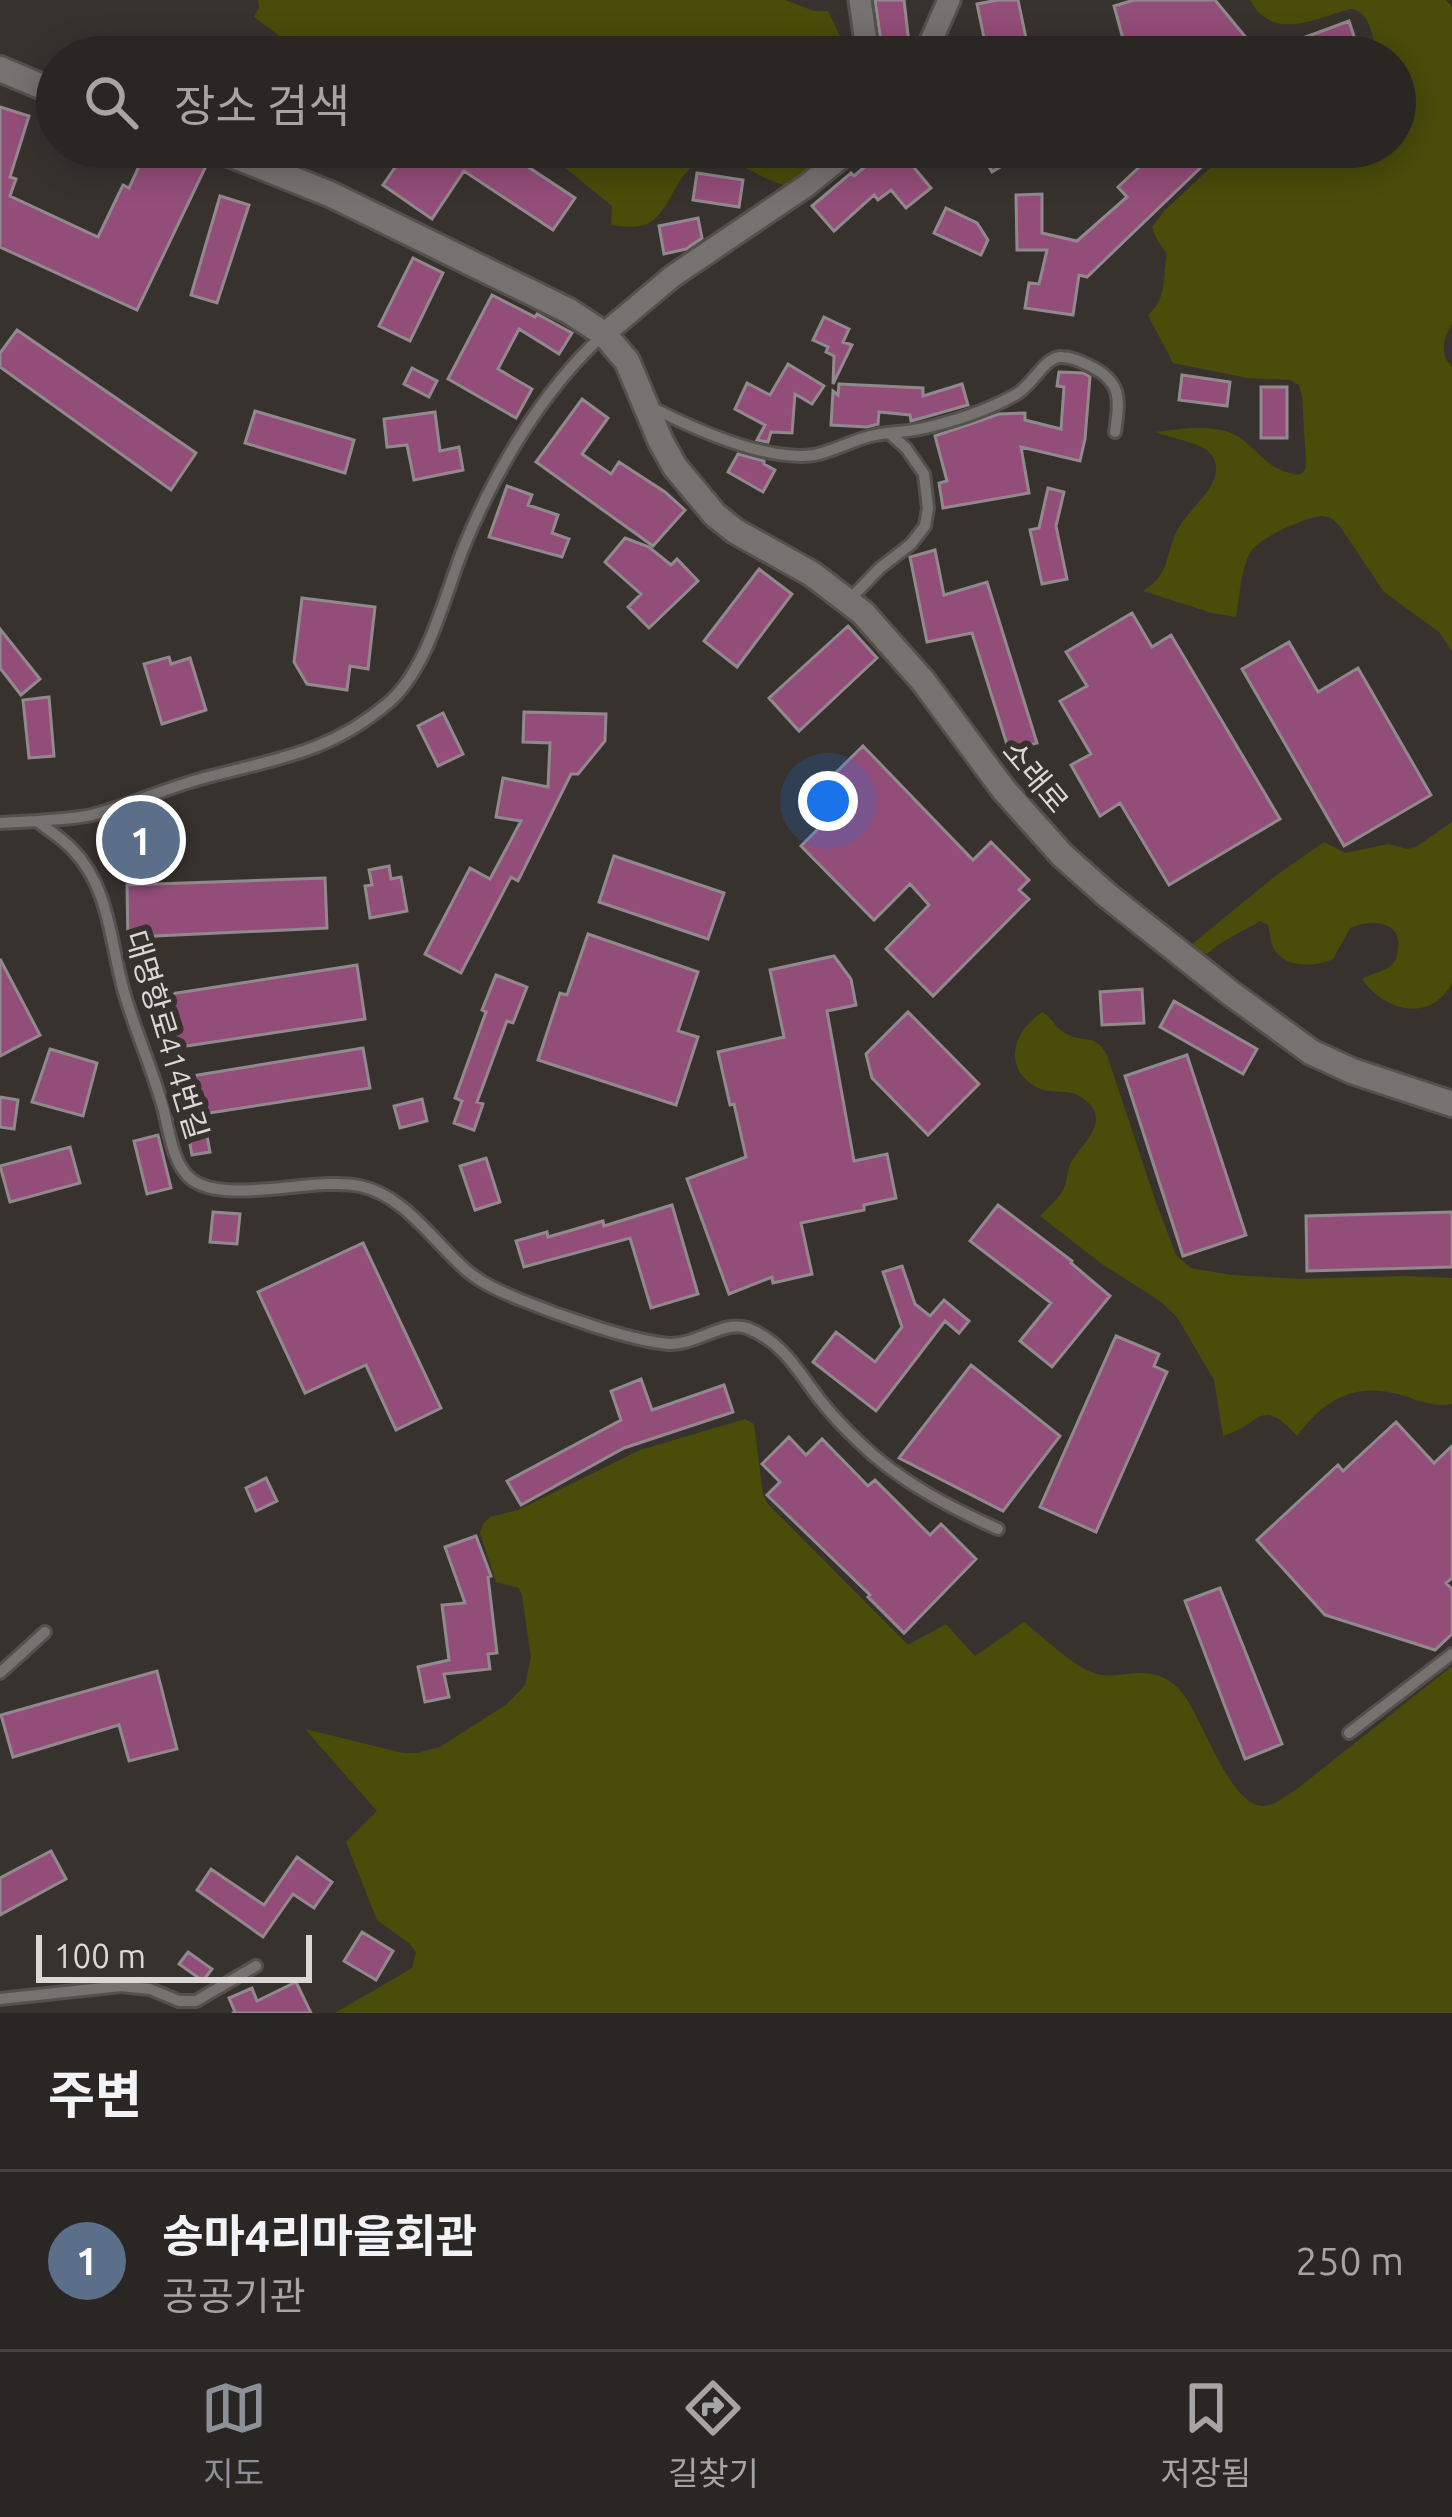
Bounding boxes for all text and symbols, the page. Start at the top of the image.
search box [36,36,1416,168]
icon: search [78,69,144,135]
text: 장소 검색 [174,80,350,131]
street label: 소래로 [996,734,1075,819]
your location [798,771,858,831]
pin: 1 [102,795,180,885]
street label: 대명항로414번길 [119,926,215,1143]
scale bar [36,1929,312,1982]
text: 100 m [54,1937,146,1974]
text: 주변 [48,2065,142,2123]
text: 송마4리마을회관 [162,2210,477,2261]
text: 1 [76,2239,98,2282]
text: 250 m [1295,2239,1404,2282]
text: 공공기관 [162,2274,306,2317]
tab: 지도 [201,2375,267,2495]
tab: 길찾기 [668,2375,759,2495]
tab: 저장됨 [1160,2375,1251,2495]

